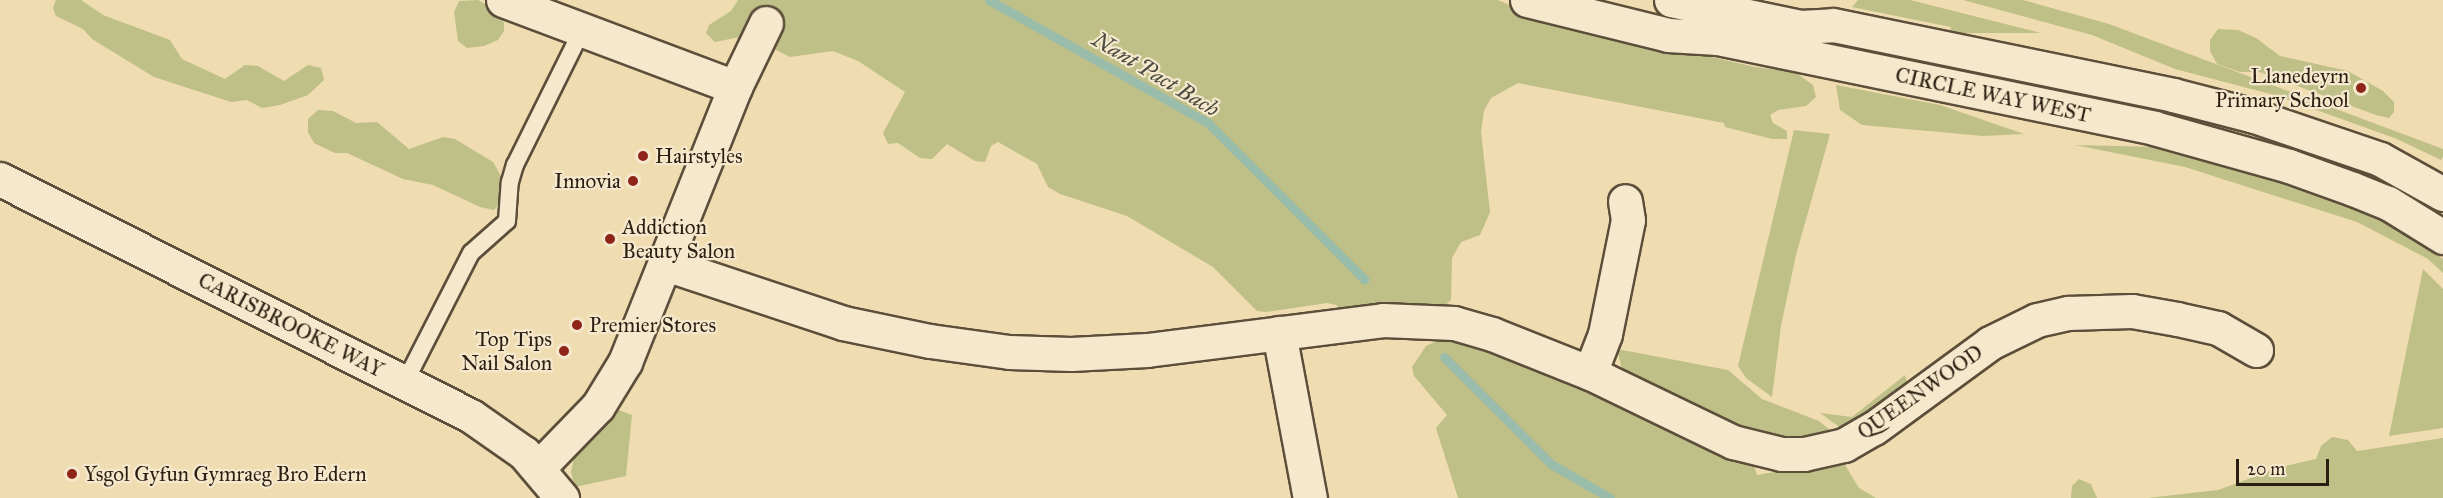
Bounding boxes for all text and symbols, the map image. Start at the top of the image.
water label: Nant Pact Bach [1088,26,1224,122]
street label: CIRCLE WAY WEST [1893,62,2093,128]
place label: Llanedeyrn Primary School [2215,63,2349,113]
marker: Llanedeyrn Primary School [2354,81,2368,95]
place label: Hairstyles [655,143,743,169]
marker: Hairstyles [636,149,650,163]
place label: Innovia [554,168,621,194]
marker: Innovia [626,174,640,188]
place label: Addiction Beauty Salon [622,214,735,264]
marker: Addiction Beauty Salon [603,232,617,246]
street label: CARISBROOKE WAY [194,267,388,383]
place label: Premier Stores [589,312,716,338]
marker: Premier Stores [570,318,584,332]
place label: Top Tips Nail Salon [461,326,552,376]
street label: QUEENWOOD [1852,339,1988,445]
marker: Top Tips Nail Salon [557,344,571,358]
scale bar [2239,447,2332,485]
text: 20 m [2247,458,2285,480]
place label: Ysgol Gyfun Gymraeg Bro Edern [84,461,367,487]
marker: Ysgol Gyfun Gymraeg Bro Edern [65,467,79,481]

